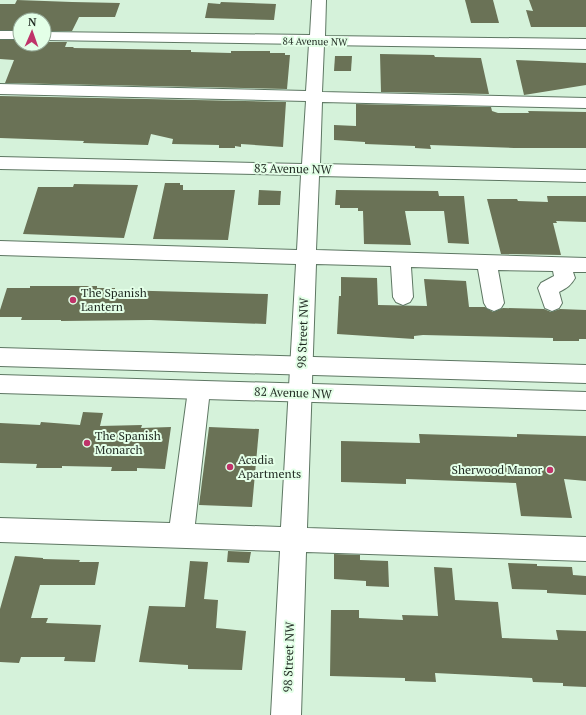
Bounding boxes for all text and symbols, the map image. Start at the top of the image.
north arrow [12,12,52,52]
text: N [28,15,37,29]
street label: 84 Avenue NW [283,34,348,49]
street label: 83 Avenue NW [254,160,333,177]
place label: The Spanish Lantern [81,285,147,314]
marker: The Spanish Lantern [68,295,78,305]
street label: 98 Street NW [294,297,311,369]
street label: 82 Avenue NW [254,384,333,401]
place label: The Spanish Monarch [95,428,161,457]
marker: The Spanish Monarch [82,438,92,448]
place label: Acadia Apartments [238,452,301,481]
marker: Acadia Apartments [225,462,235,472]
place label: Sherwood Manor [451,462,542,477]
marker: Sherwood Manor [545,465,555,475]
street label: 98 Street NW [280,621,297,693]

